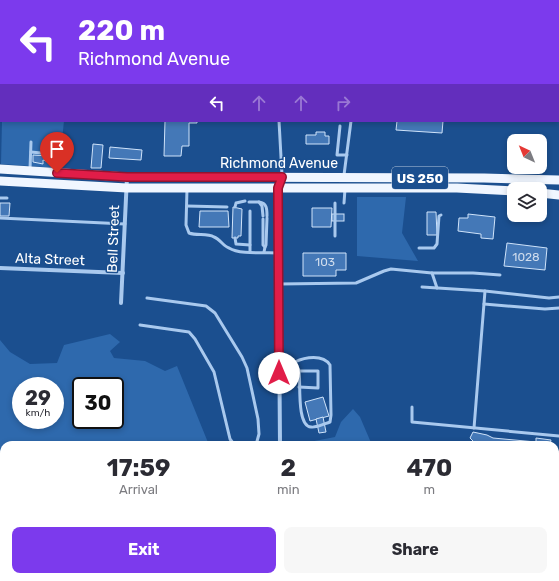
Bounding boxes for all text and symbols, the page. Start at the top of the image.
text: 220 m [78,14,165,47]
icon: left [12,16,64,68]
text: Richmond Avenue [78,48,230,70]
icon: left [206,92,228,114]
icon: ahead [248,92,270,114]
icon: ahead [290,92,312,114]
icon: right [332,92,354,114]
pin [40,132,74,173]
north arrow [507,134,547,174]
map controls [507,134,547,222]
icon: arrive [46,138,68,160]
street label: Richmond Avenue [220,155,338,172]
road number: US 250 [392,167,448,189]
button: layers [507,182,547,222]
street label: Bell Street [104,204,123,273]
street label: Alta Street [15,250,86,269]
house number: 1028 [512,250,540,264]
house number: 103 [315,255,335,269]
position arrow [258,352,300,394]
speed limit sign: 30 [72,377,124,429]
text: 29 [25,386,51,410]
text: km/h [26,407,50,419]
text: 17:59 [107,454,170,482]
text: 2 [281,454,296,482]
text: 470 [406,454,452,482]
text: Arrival [119,482,158,497]
text: min [277,482,300,497]
text: m [424,482,435,497]
button: Exit [12,527,276,573]
button: Share [284,527,547,573]

